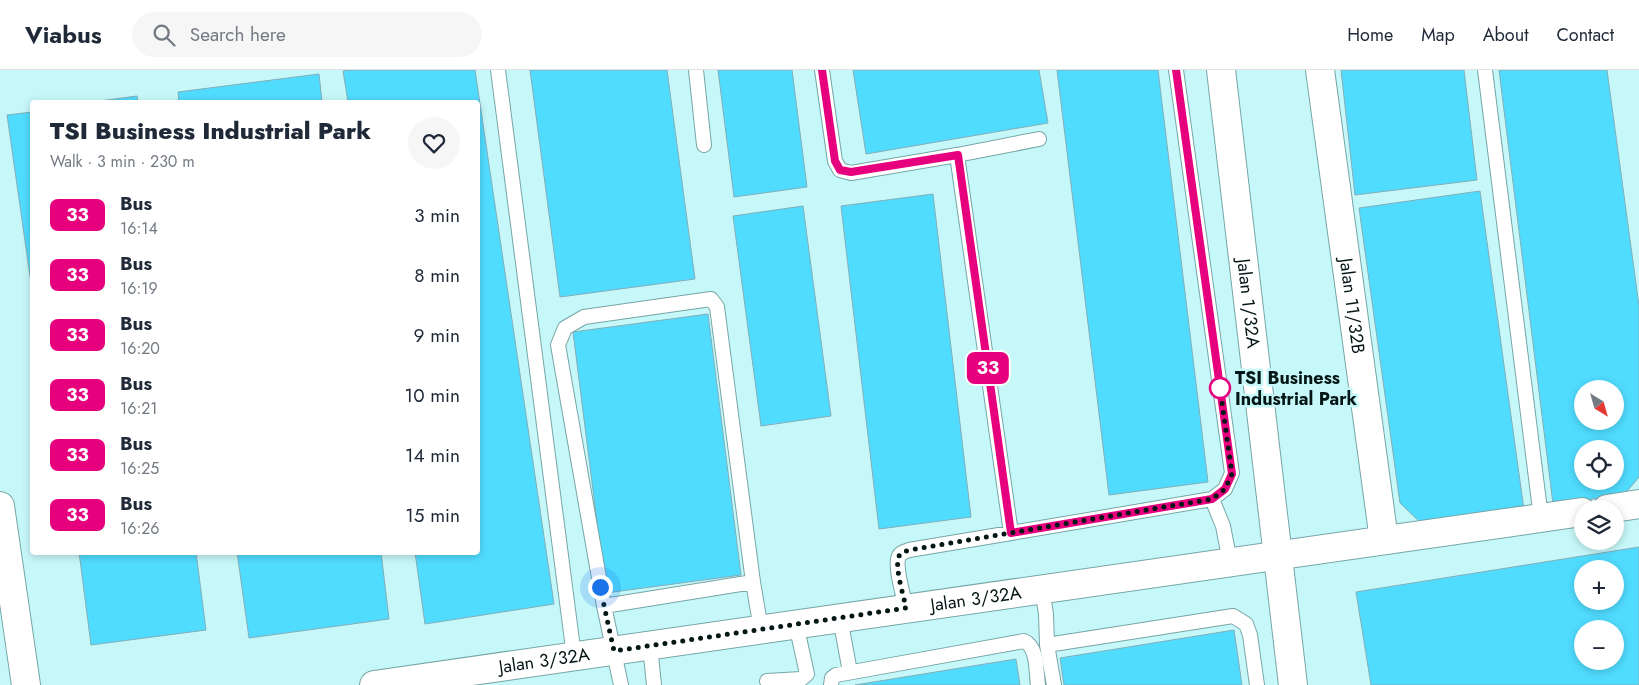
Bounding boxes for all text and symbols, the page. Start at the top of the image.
search box [132,12,482,57]
text: Viabus [25,17,102,52]
icon: search [150,21,178,49]
text: Search here [190,21,286,48]
text: Home [1347,22,1393,48]
text: Map [1421,22,1455,48]
text: About [1483,22,1528,48]
text: Contact [1556,22,1614,48]
text: TSI Business Industrial Park [50,113,371,148]
button: heart [408,117,460,169]
text: Walk · 3 min · 230 m [50,150,195,173]
text: Bus [120,190,152,217]
text: 33 [66,202,89,228]
text: 3 min [414,202,460,229]
text: 16:14 [120,217,158,240]
text: Bus [120,250,152,277]
street label: Jalan 11/32B [1332,254,1371,355]
street label: Jalan 1/32A [1230,255,1266,350]
text: 33 [66,262,89,288]
text: 8 min [414,262,460,289]
text: 16:19 [120,277,158,300]
text: Bus [120,310,152,337]
text: 33 [66,322,89,348]
text: 9 min [414,322,460,349]
text: 16:20 [120,337,160,360]
line badge: 33 [966,352,1010,384]
text: 33 [977,355,999,381]
place label: TSI Business Industrial Park [1235,365,1358,412]
text: Bus [120,370,152,397]
marker: TSI Business Industrial Park [1209,377,1231,399]
north arrow [1574,380,1624,430]
map controls [1574,380,1624,670]
text: 33 [66,382,89,408]
text: 10 min [405,382,460,409]
text: 16:21 [120,397,158,420]
text: Bus [120,430,152,457]
button: locate [1574,440,1624,490]
text: 33 [66,442,89,468]
text: 14 min [405,442,460,469]
text: 16:25 [120,457,159,480]
text: Bus [120,490,152,517]
button: layers [1574,500,1624,550]
text: 33 [66,502,89,528]
text: 15 min [405,502,460,529]
text: 16:26 [120,517,160,540]
button: + [1574,560,1624,610]
your location [588,575,613,600]
street label: Jalan 3/32A [927,579,1023,618]
button: − [1574,620,1624,670]
street label: Jalan 3/32A [495,641,591,680]

